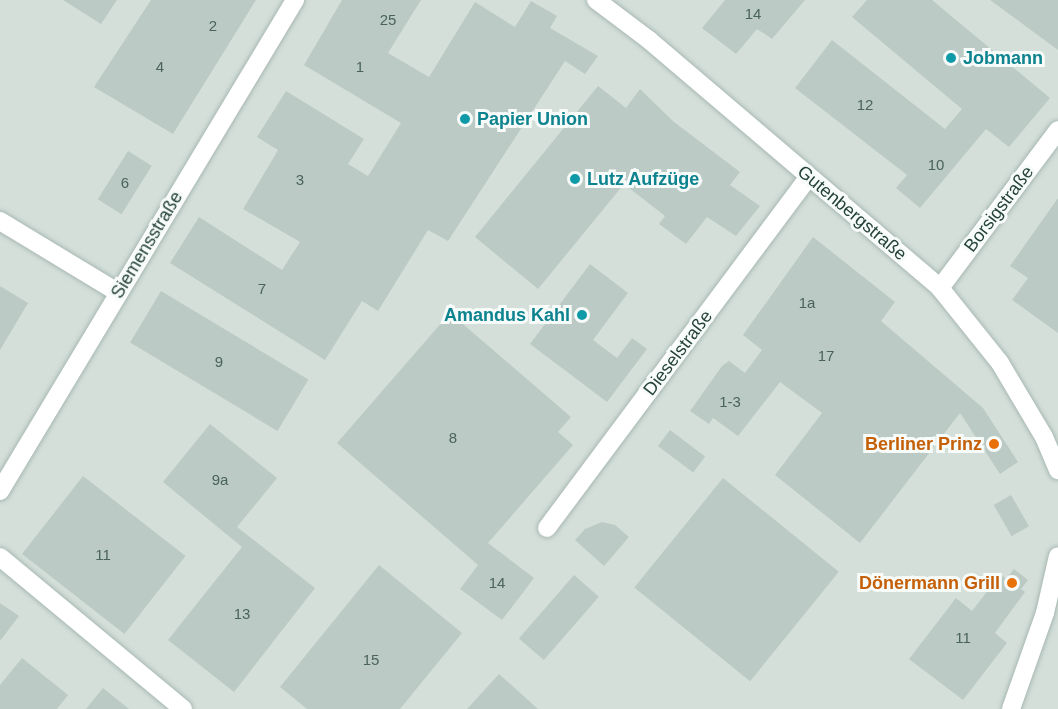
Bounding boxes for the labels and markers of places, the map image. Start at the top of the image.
place label: Jobmann [963,47,1043,69]
marker: Jobmann [944,51,958,65]
place label: Papier Union [477,108,588,130]
marker: Papier Union [458,112,472,126]
place label: Lutz Aufzüge [587,168,700,190]
marker: Lutz Aufzüge [568,172,582,186]
place label: Amandus Kahl [444,304,570,326]
marker: Amandus Kahl [575,308,589,322]
place label: Berliner Prinz [865,433,982,455]
marker: Berliner Prinz [987,437,1001,451]
place label: Dönermann Grill [859,572,1000,594]
marker: Dönermann Grill [1005,576,1019,590]

